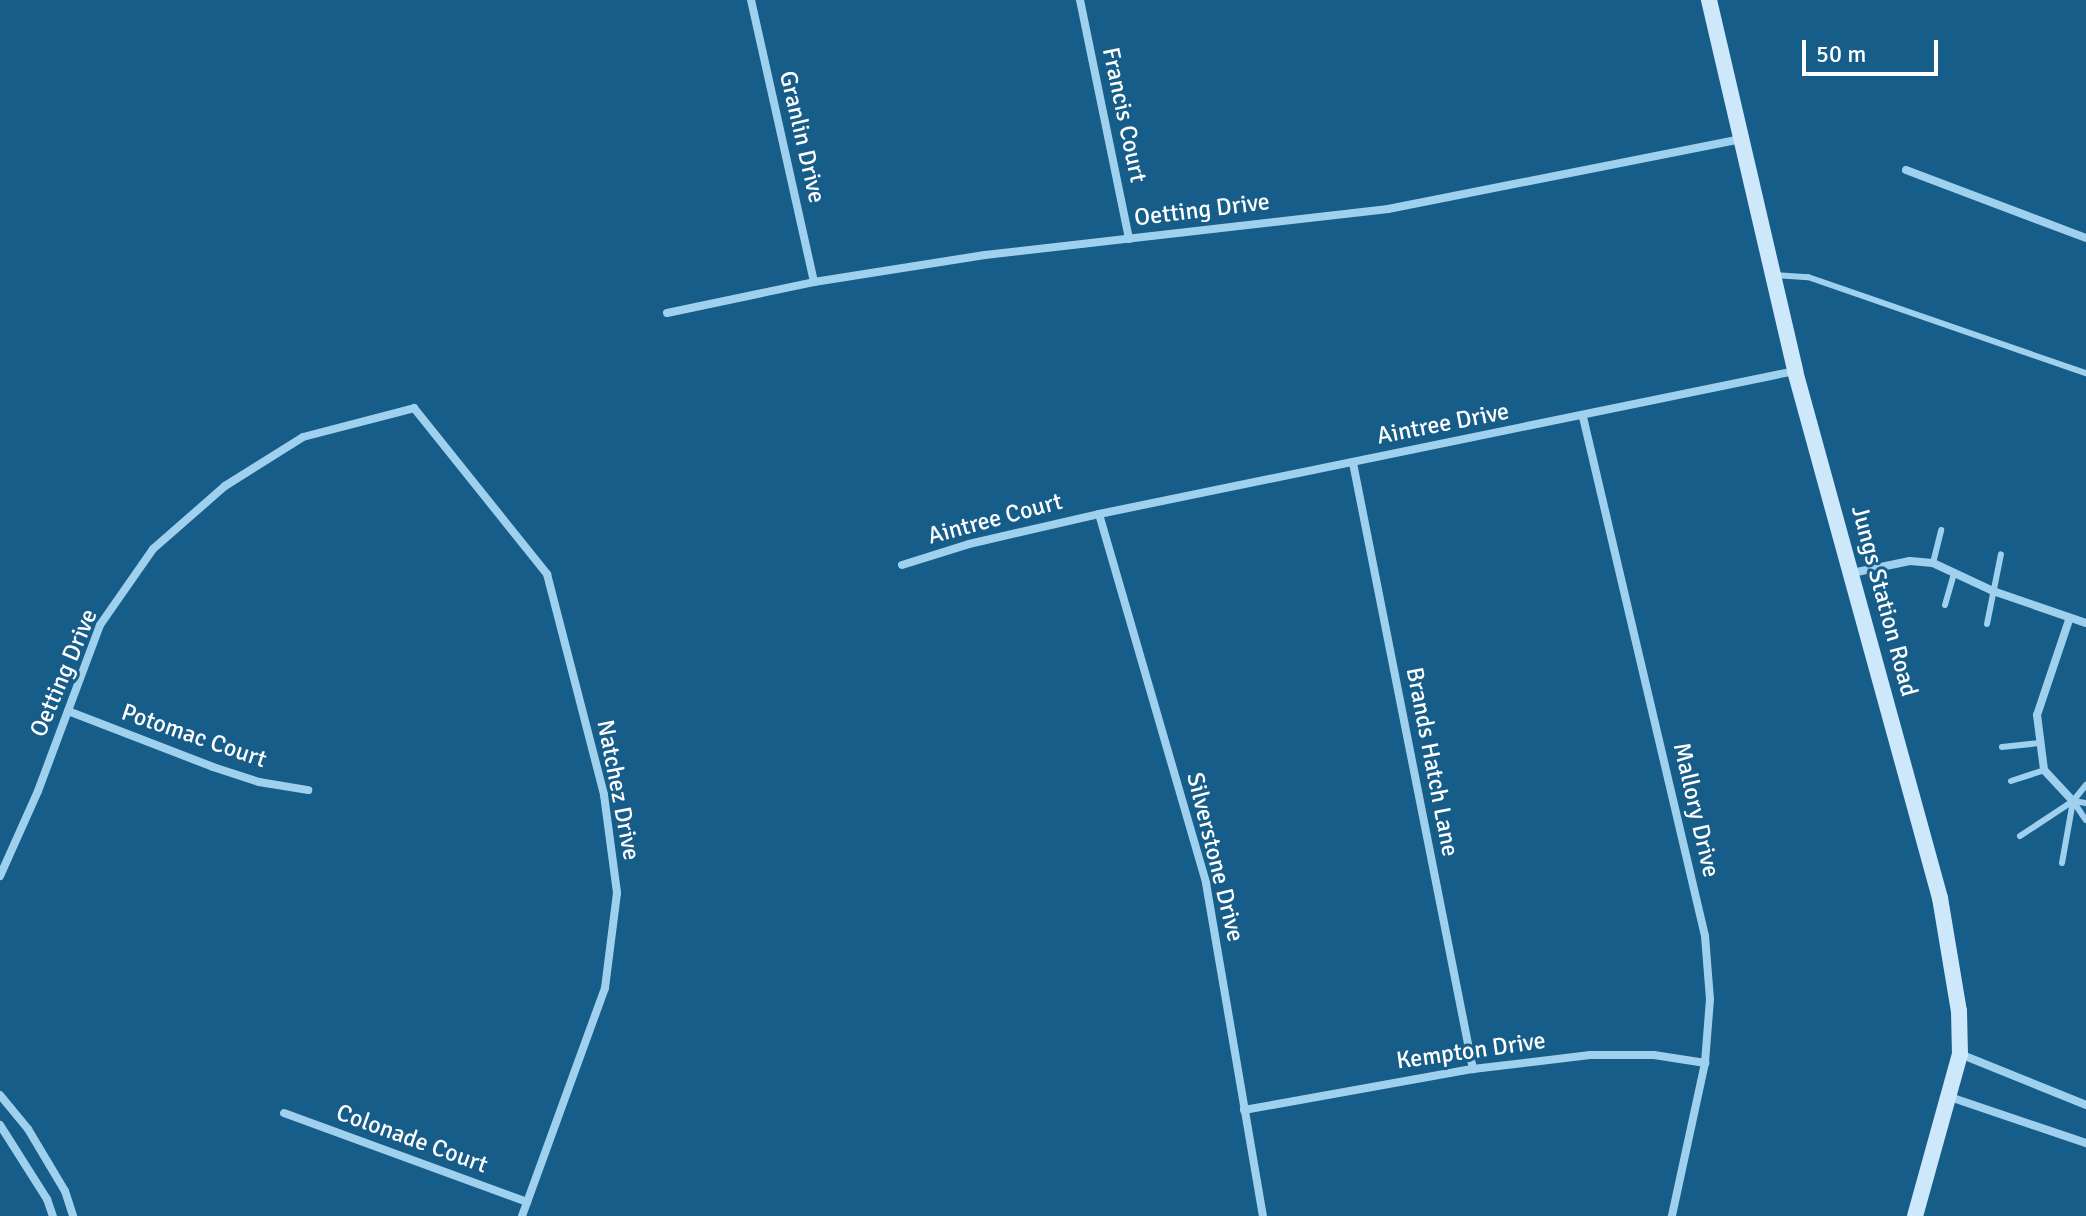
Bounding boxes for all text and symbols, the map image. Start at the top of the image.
scale bar [1806,24,1942,74]
text: 50 m [1816,39,1866,69]
street label: Francis Court [1096,45,1152,185]
street label: Granlin Drive [773,68,831,206]
street label: Oetting Drive [1133,187,1271,233]
street label: Aintree Drive [1374,397,1512,451]
street label: Aintree Court [925,487,1065,551]
street label: Jungs Station Road [1845,502,1923,700]
street label: Oetting Drive [24,605,104,741]
street label: Brands Hatch Lane [1400,665,1464,859]
street label: Potomac Court [118,698,270,774]
street label: Natchez Drive [590,717,646,863]
street label: Mallory Drive [1667,740,1725,880]
street label: Silverstone Drive [1180,769,1250,945]
street label: Kempton Drive [1394,1026,1548,1076]
street label: Colonade Court [332,1098,492,1180]

